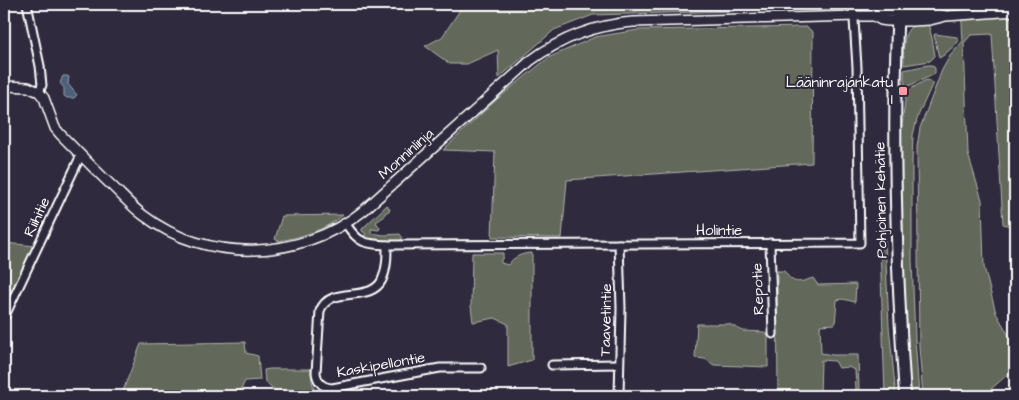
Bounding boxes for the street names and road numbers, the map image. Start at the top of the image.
street label: Monninlinja [374,123,439,185]
street label: Pohjoinen kehätie [869,141,893,259]
street label: Riihitie [19,194,55,240]
street label: Holintie [696,220,742,241]
street label: Repotie [747,263,769,315]
street label: Taavetintie [595,283,617,357]
street label: Kaskipellontie [335,347,427,383]

